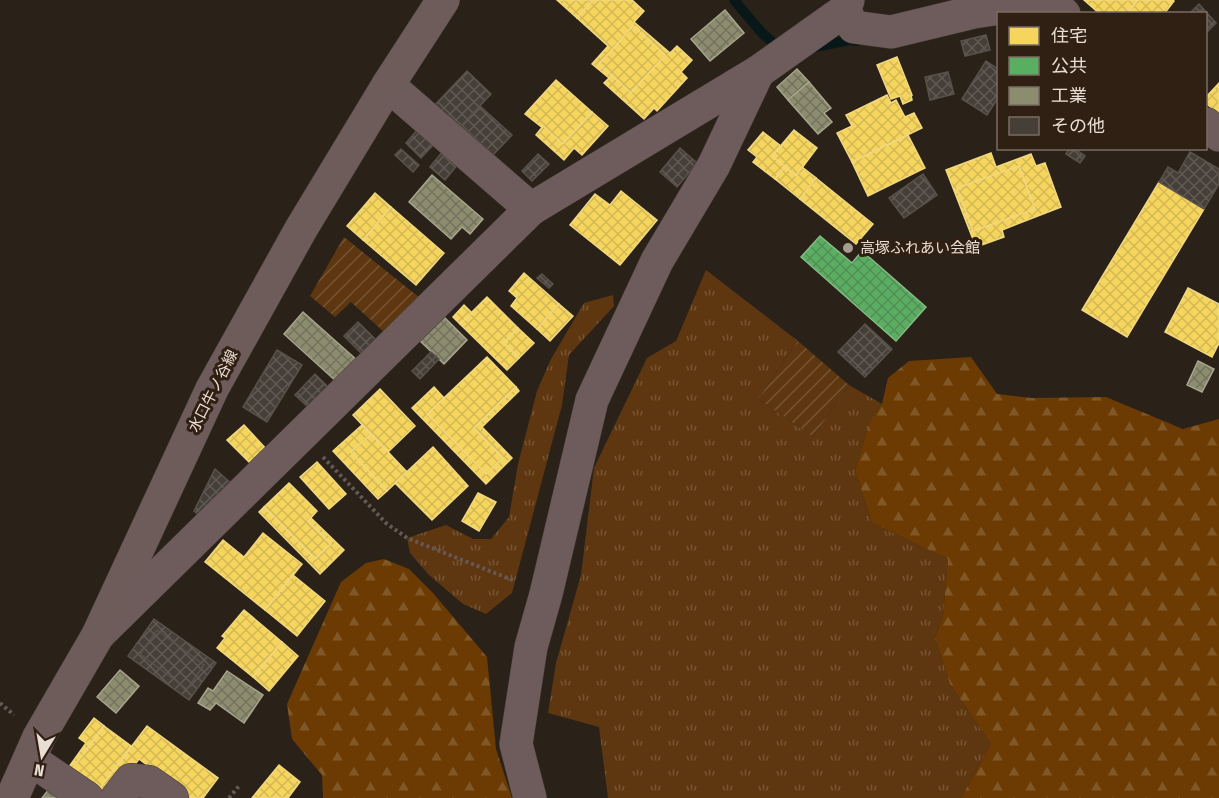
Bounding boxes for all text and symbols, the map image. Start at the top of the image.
legend [997,12,1207,150]
text: 住宅 [1051,25,1087,47]
text: 公共 [1051,55,1087,77]
text: 工業 [1051,85,1087,107]
text: その他 [1051,115,1105,137]
place label: 高塚ふれあい会館 [860,239,980,257]
marker: 高塚ふれあい会館 [841,241,855,255]
street label: 水口牛ノ谷線 [185,347,241,435]
north arrow [12,726,72,786]
text: N [33,760,46,780]

